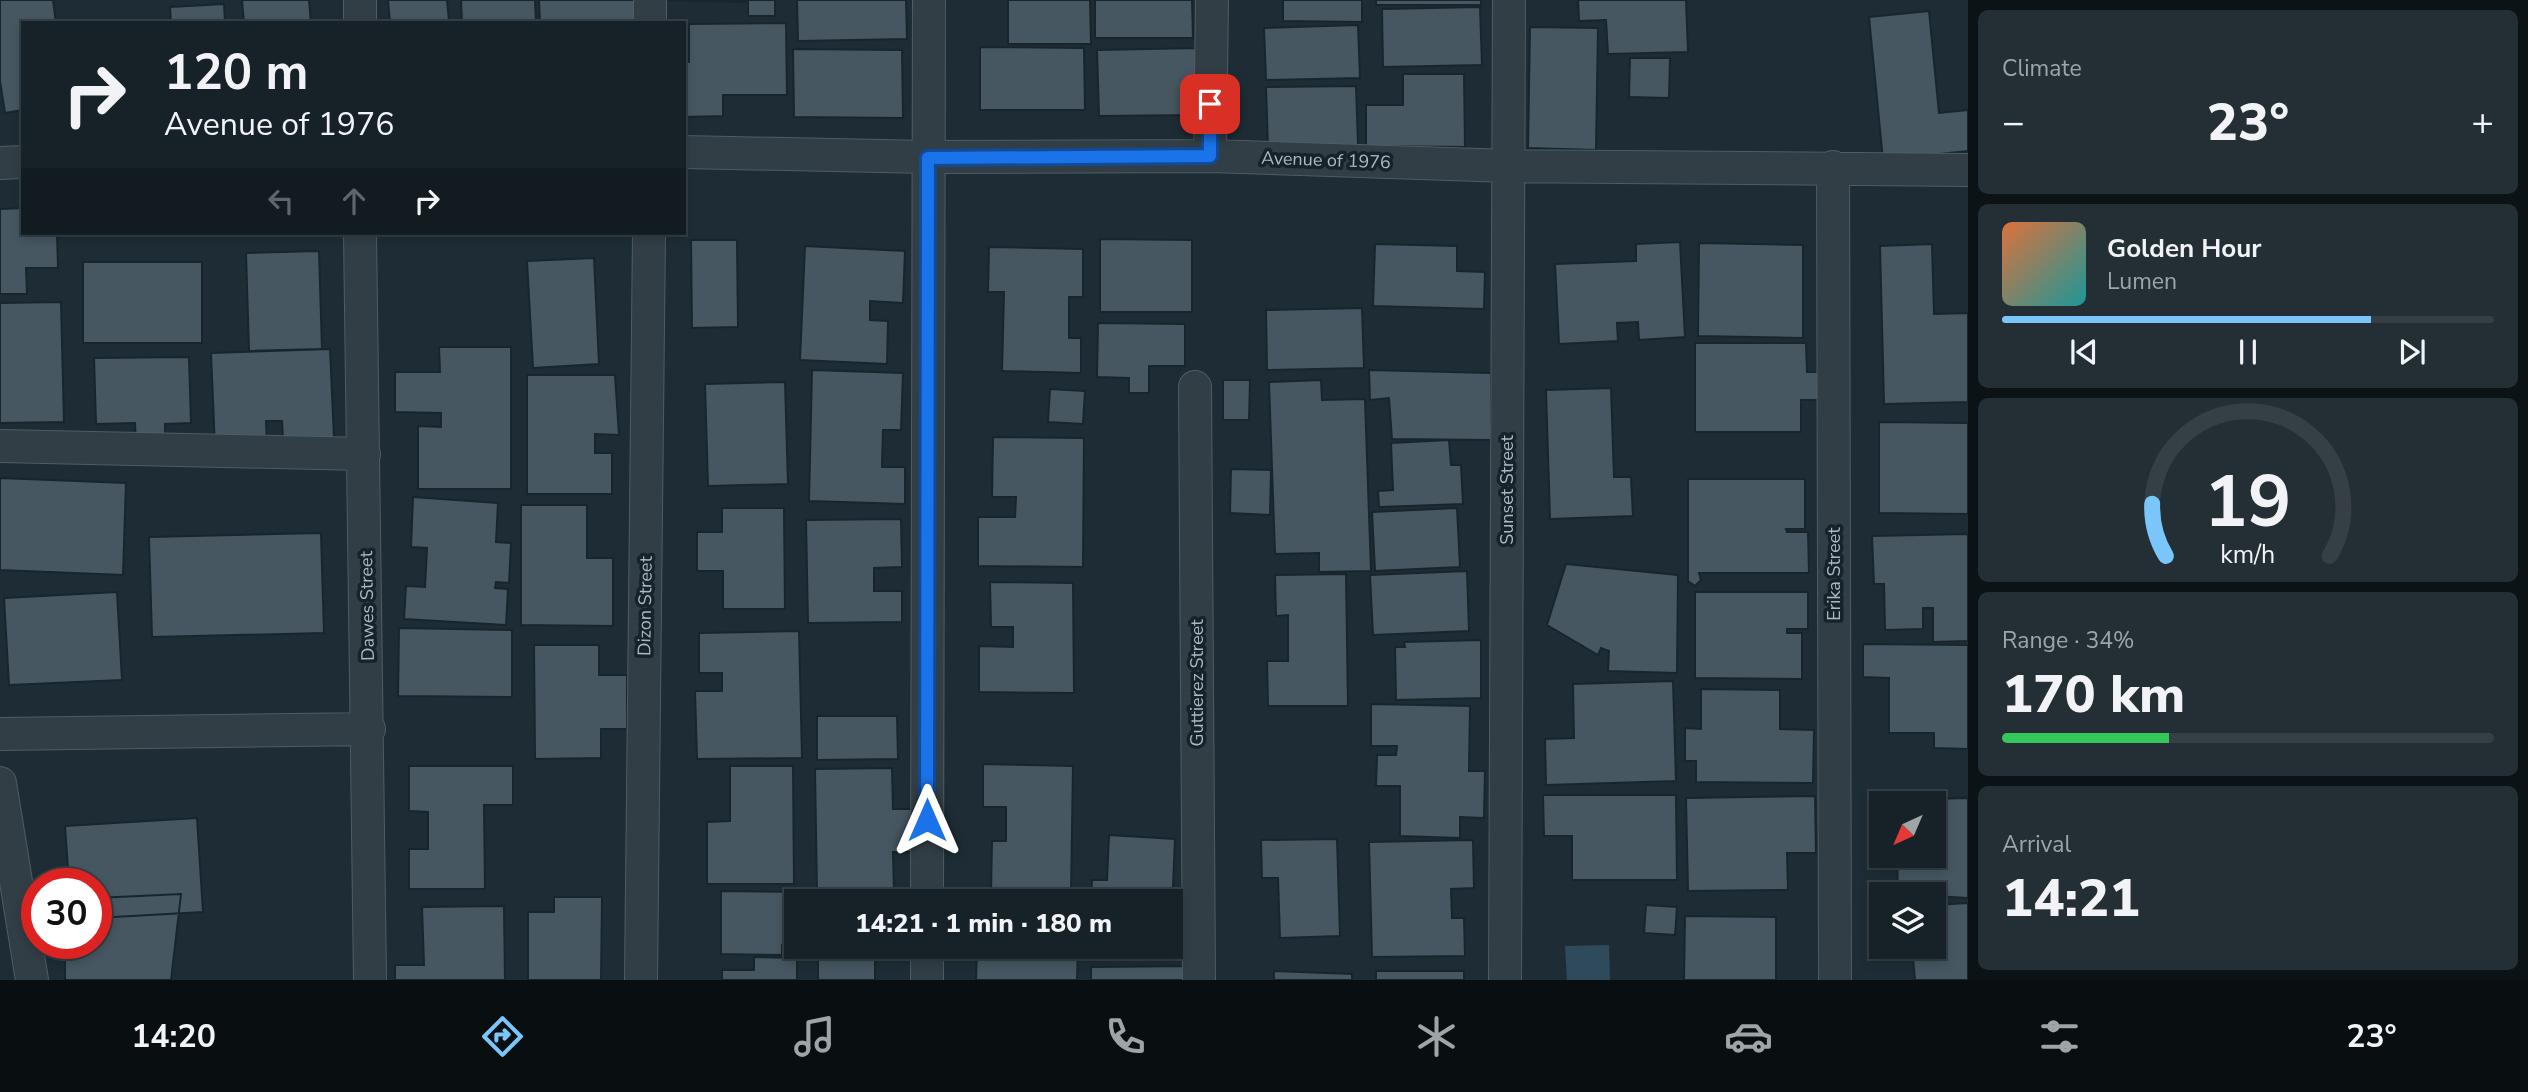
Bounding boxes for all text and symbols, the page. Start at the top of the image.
text: 120 m [164,39,308,106]
icon: right [49,49,140,140]
text: Climate [2002,53,2082,84]
pin [1180,74,1240,134]
icon: arrive [1191,85,1229,123]
text: 23° [2207,87,2289,158]
text: − [2002,97,2025,148]
text: + [2471,97,2494,148]
text: Avenue of 1976 [164,103,394,146]
street label: Avenue of 1976 [1261,146,1391,174]
icon: left [262,182,300,220]
icon: ahead [335,182,373,220]
icon: right [408,182,446,220]
text: Golden Hour [2107,231,2262,266]
text: Lumen [2107,266,2177,297]
icon: previous [2065,333,2103,371]
icon: pause [2229,333,2267,371]
icon: next [2393,333,2431,371]
street label: Sunset Street [1495,434,1519,545]
text: 19 [2204,452,2292,552]
street label: Erika Street [1822,527,1846,621]
text: km/h [2220,538,2276,572]
street label: Dawes Street [354,550,380,661]
street label: Dizon Street [632,555,658,656]
street label: Guttierez Street [1185,619,1209,747]
text: Range · 34% [2002,625,2134,656]
text: 170 km [2002,659,2185,730]
position arrow [890,783,964,857]
north arrow [1869,791,1946,868]
map controls [1869,791,1946,959]
text: Arrival [2002,829,2071,860]
text: 14:21 [2002,863,2140,934]
speed limit sign: 30 [21,868,112,959]
button: layers [1869,882,1946,959]
text: 14:21 · 1 min · 180 m [855,906,1112,941]
icon: directions [478,1012,527,1061]
icon: music [790,1012,839,1061]
icon: phone [1101,1012,1150,1061]
icon: climate [1412,1012,1461,1061]
icon: car [1724,1012,1773,1061]
icon: filters [2035,1012,2084,1061]
text: 14:20 [131,1015,216,1058]
text: 23° [2346,1015,2397,1058]

